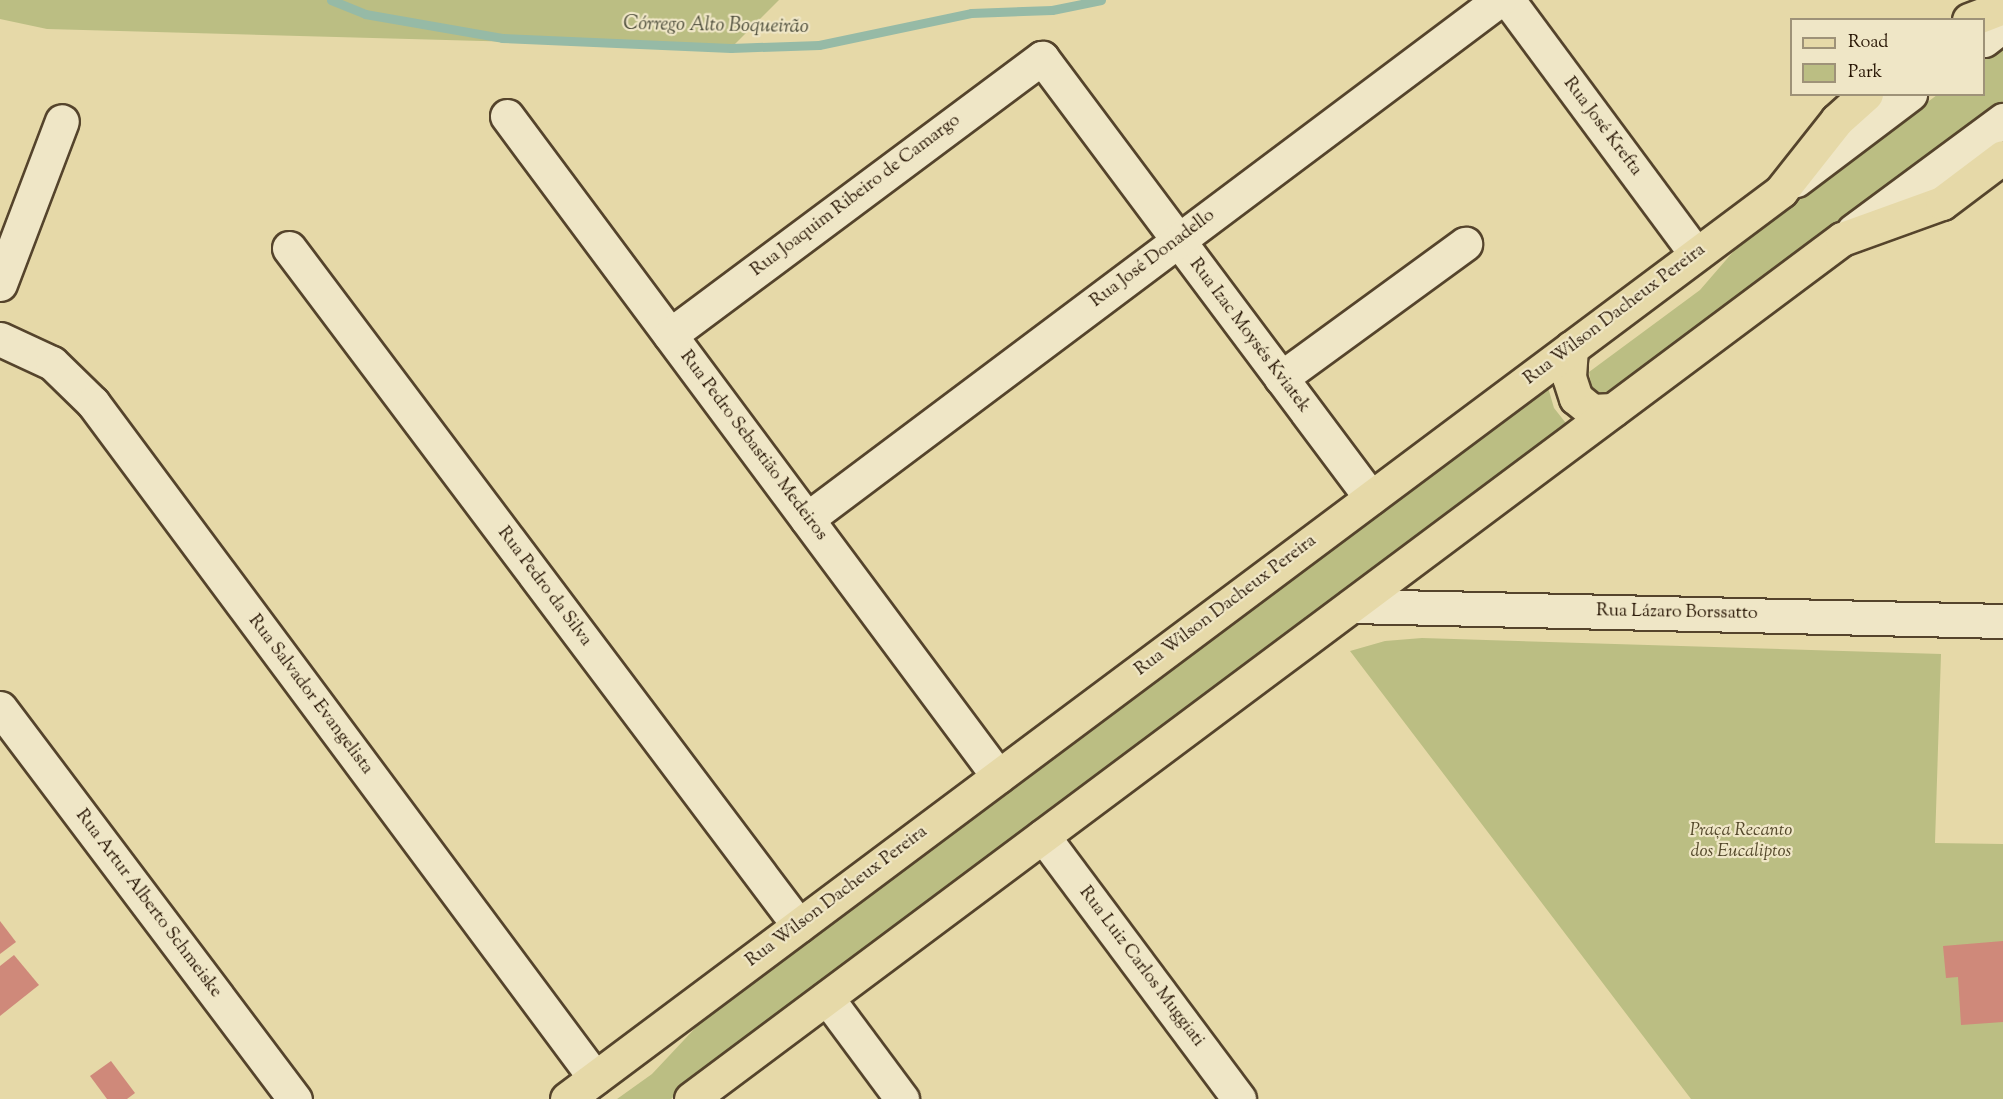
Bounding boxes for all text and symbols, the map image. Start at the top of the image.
water label: Córrego Alto Boqueirão [623,12,809,40]
legend [1790,18,1985,96]
text: Road [1848,30,1888,56]
text: Park [1848,60,1882,86]
street label: Rua José Krefta [1558,73,1646,181]
street label: Rua Joaquim Ribeiro de Camargo [747,110,965,282]
street label: Rua José Donadello [1087,205,1219,313]
street label: Rua Wilson Dacheux Pereira [1520,240,1710,390]
street label: Rua Izac Moysés Kviatek [1184,255,1314,417]
street label: Rua Pedro Sebastião Medeiros [675,347,831,545]
street label: Rua Pedro da Silva [492,523,596,651]
street label: Rua Wilson Dacheux Pereira [1131,531,1321,681]
street label: Rua Lázaro Borssatto [1596,601,1758,625]
street label: Rua Salvador Evangelista [243,611,377,779]
street label: Rua Artur Alberto Schmeiske [70,806,226,1002]
park label: Praça Recanto dos Eucaliptos [1690,821,1792,864]
street label: Rua Wilson Dacheux Pereira [742,822,932,972]
street label: Rua Luiz Carlos Muggiati [1074,883,1208,1051]

